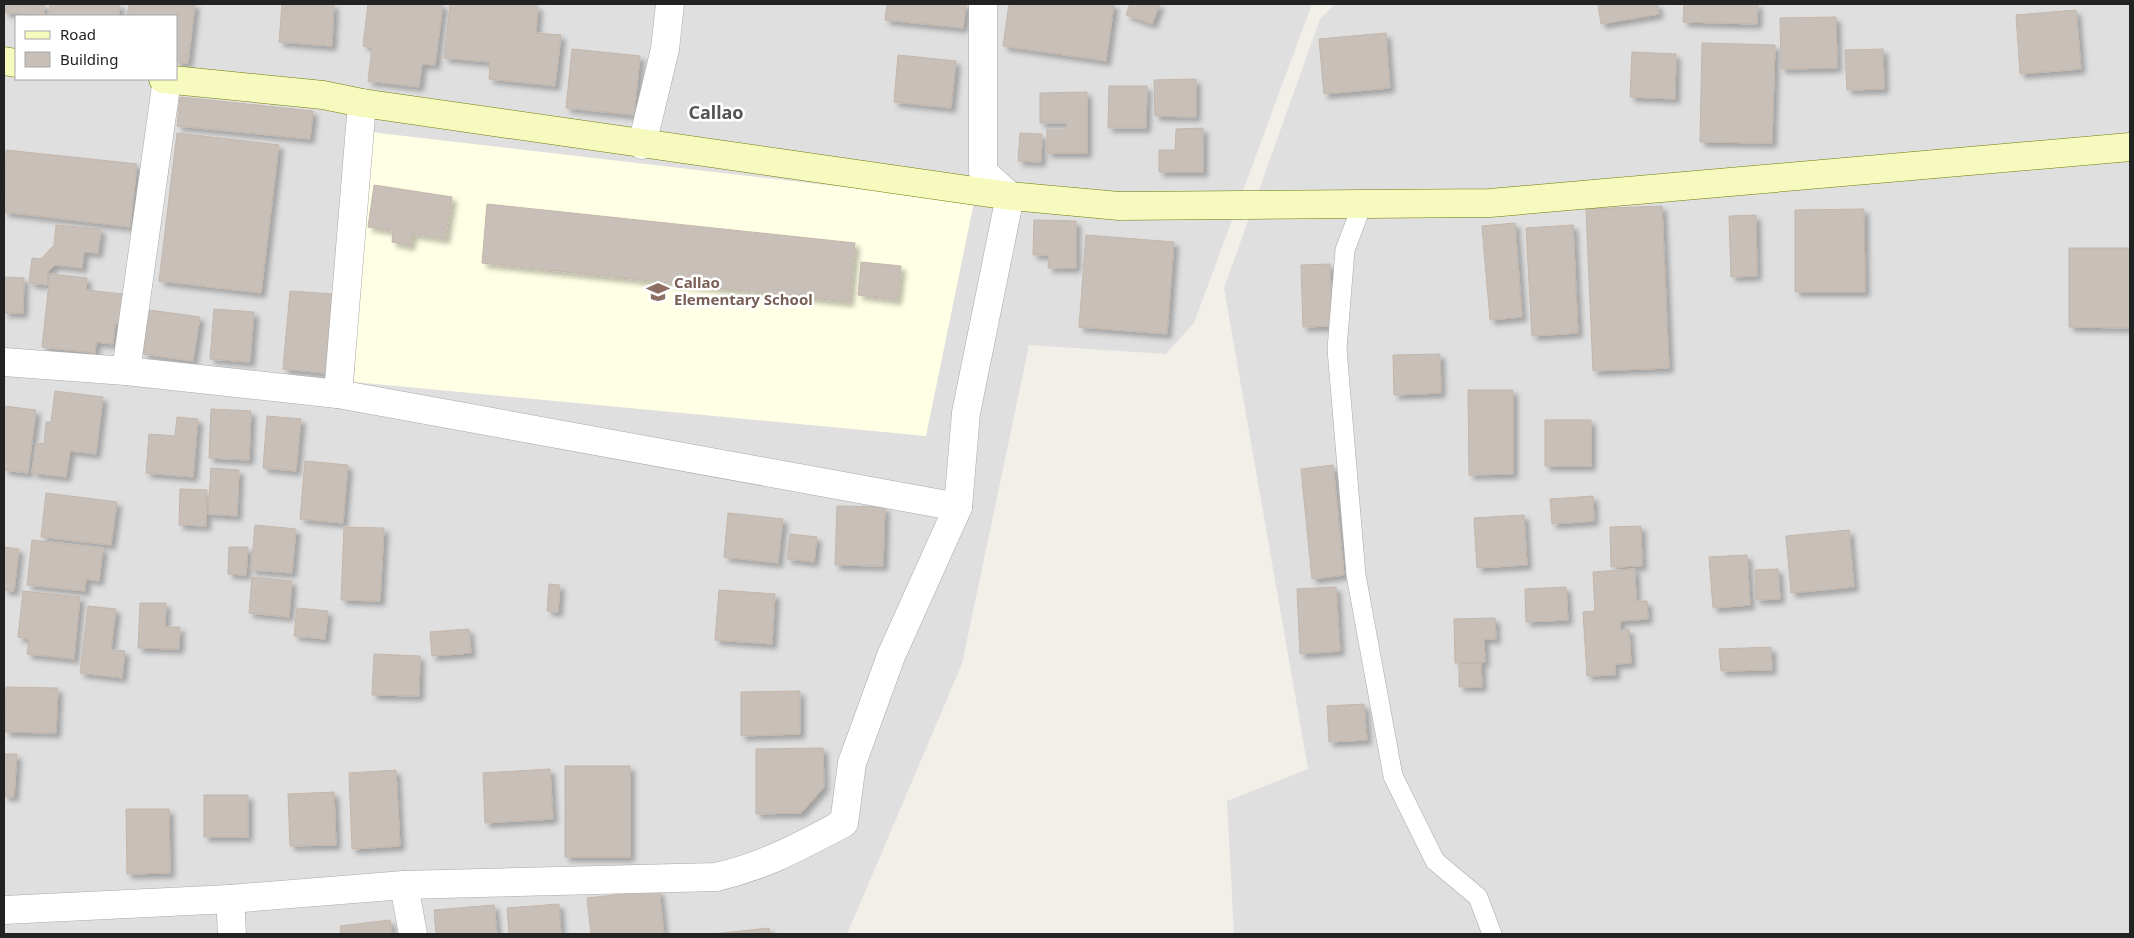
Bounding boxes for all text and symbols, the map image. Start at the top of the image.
legend [15,15,178,80]
text: Road [60,24,96,44]
text: Building [60,49,118,69]
district label: Callao [688,100,744,124]
place label: Callao Elementary School [674,272,813,309]
school or university icon: Callao Elementary School [645,279,671,305]

